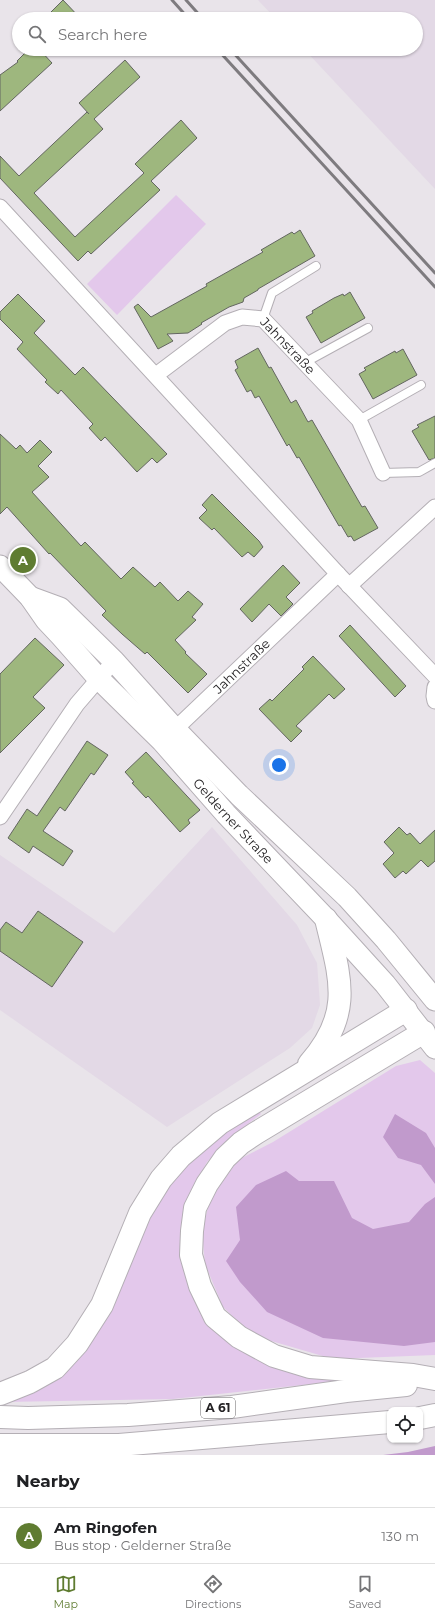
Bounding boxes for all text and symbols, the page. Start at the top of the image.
search box [12,12,423,56]
icon: search [26,23,48,45]
text: Search here [58,25,147,44]
street label: Jahnstraße [257,313,319,377]
pin: A [10,545,36,575]
street label: Jahnstraße [209,635,273,697]
your location [269,755,289,775]
street label: Gelderner Straße [190,775,277,867]
road number: A 61 [201,1398,235,1418]
map controls [387,1407,423,1443]
button: locate [387,1407,423,1443]
text: Nearby [16,1471,80,1491]
text: Am Ringofen [54,1518,157,1537]
text: A [24,1528,34,1544]
text: 130 m [381,1528,419,1544]
text: Bus stop · Gelderner Straße [54,1537,231,1553]
tab: Map [54,1573,78,1611]
tab: Directions [185,1573,241,1611]
tab: Saved [348,1573,381,1611]

